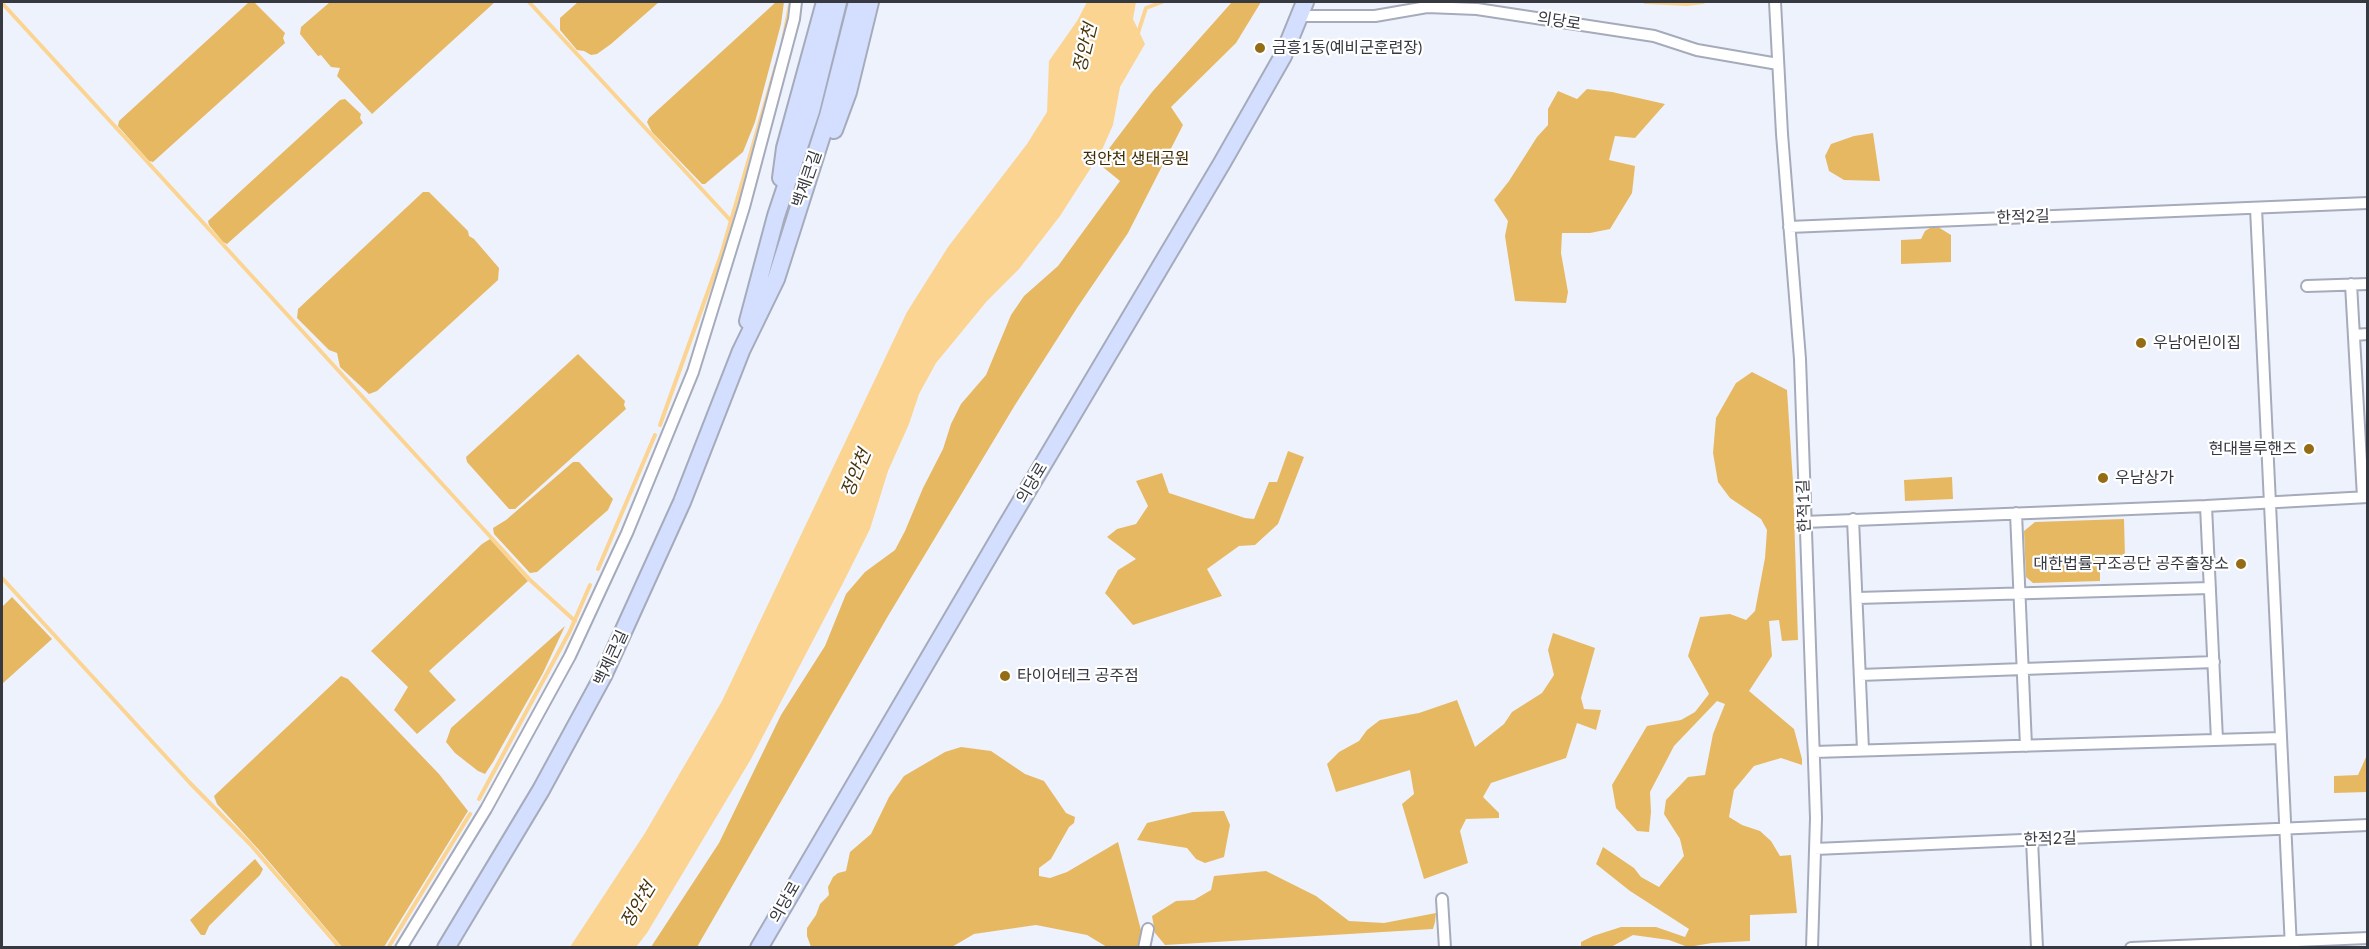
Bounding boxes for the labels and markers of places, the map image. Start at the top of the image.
place label: 금흥1동(예비군훈련장) [1272,38,1422,58]
marker: 금흥1동(예비군훈련장) [1253,41,1267,55]
place label: 우남어린이집 [2153,333,2241,353]
marker: 우남어린이집 [2134,336,2148,350]
place label: 현대블루핸즈 [2209,439,2297,459]
marker: 현대블루핸즈 [2302,442,2316,456]
place label: 우남상가 [2115,468,2174,488]
marker: 우남상가 [2096,471,2110,485]
place label: 대한법률구조공단 공주출장소 [2034,554,2229,574]
marker: 대한법률구조공단 공주출장소 [2234,557,2248,571]
place label: 타이어테크 공주점 [1017,666,1139,686]
marker: 타이어테크 공주점 [998,669,1012,683]

